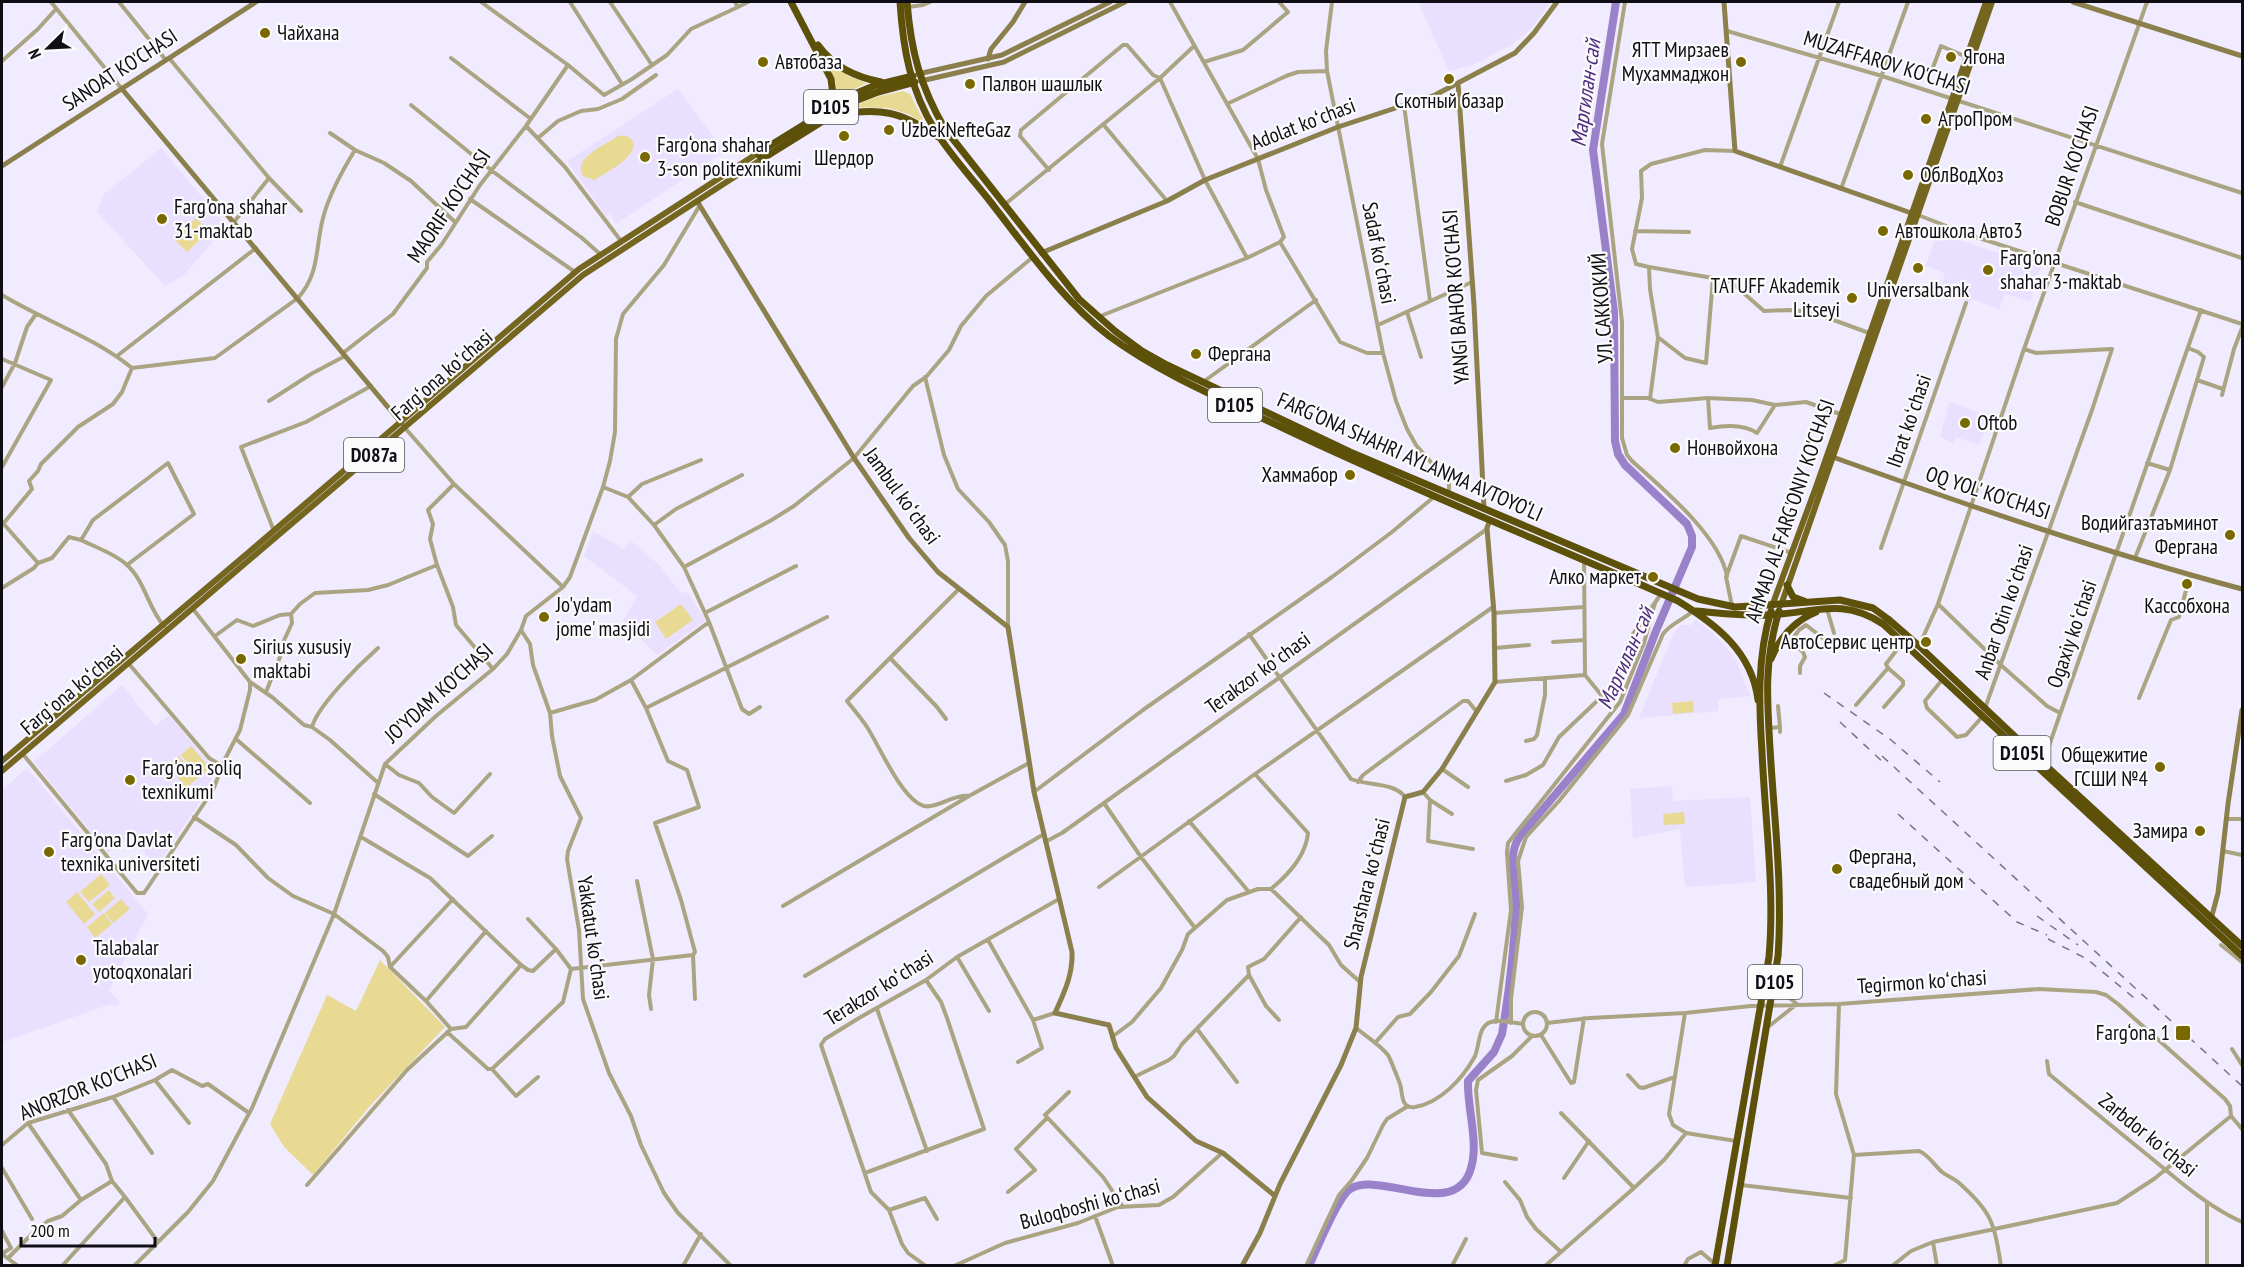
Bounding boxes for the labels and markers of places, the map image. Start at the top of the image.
place label: Чайхана [277,19,339,46]
marker: Чайхана [258,26,272,40]
place label: ЯТТ Мирзаев Мухаммаджон [1622,36,1729,87]
place label: Ягона [1963,43,2005,70]
place label: Автобаза [775,48,842,75]
marker: Ягона [1944,50,1958,64]
marker: Автобаза [756,55,770,69]
marker: ЯТТ Мирзаев Мухаммаджон [1734,55,1748,69]
place label: Палвон шашлык [982,70,1102,97]
marker: Скотный базар [1442,72,1456,86]
marker: Палвон шашлык [963,77,977,91]
place label: Скотный базар [1394,87,1504,114]
place label: АгроПром [1938,105,2013,132]
marker: АгроПром [1919,112,1933,126]
place label: UzbekNefteGaz [901,116,1011,143]
marker: UzbekNefteGaz [882,123,896,137]
marker: Шердор [837,129,851,143]
place label: Farg‘ona shahar 3-son politexnikumi [657,131,802,182]
place label: Шердор [814,144,874,171]
marker: Farg‘ona shahar 3-son politexnikumi [638,150,652,164]
place label: ОблВодХоз [1920,161,2004,188]
marker: ОблВодХоз [1901,168,1915,182]
place label: Farg'ona shahar 31-maktab [174,193,287,244]
marker: Farg'ona shahar 31-maktab [155,212,169,226]
place label: Автошкола Авто3 [1895,217,2023,244]
marker: Автошкола Авто3 [1876,224,1890,238]
place label: Farg'ona shahar 3-maktab [2000,244,2122,295]
marker: Universalbank [1911,261,1925,275]
marker: Farg'ona shahar 3-maktab [1981,263,1995,277]
place label: TATUFF Akademik Litseyi [1711,272,1840,323]
place label: Universalbank [1867,276,1969,303]
marker: TATUFF Akademik Litseyi [1845,291,1859,305]
place label: Фергана [1208,340,1271,367]
marker: Фергана [1189,347,1203,361]
place label: Oftob [1977,409,2017,436]
marker: Oftob [1958,416,1972,430]
place label: Нонвойхона [1687,434,1778,461]
marker: Нонвойхона [1668,441,1682,455]
place label: Хаммабор [1261,461,1338,488]
marker: Хаммабор [1343,468,1357,482]
place label: Водийгазтаъминот Фергана [2081,509,2218,560]
marker: Водийгазтаъминот Фергана [2223,528,2237,542]
place label: Алко маркет [1549,563,1641,590]
marker: Алко маркет [1646,570,1660,584]
marker: Кассобхона [2180,577,2194,591]
place label: Jo'ydam jome' masjidi [555,591,650,642]
place label: Кассобхона [2144,592,2230,619]
marker: Jo'ydam jome' masjidi [537,610,551,624]
place label: АвтоСервис центр [1781,628,1914,655]
place label: Sirius xususiy maktabi [253,633,351,684]
marker: АвтоСервис центр [1919,635,1933,649]
marker: Sirius xususiy maktabi [234,652,248,666]
place label: Общежитие ГСШИ №4 [2061,741,2149,792]
place label: Farg'ona soliq texnikumi [142,754,242,805]
marker: Общежитие ГСШИ №4 [2153,760,2167,774]
marker: Farg'ona soliq texnikumi [123,773,137,787]
place label: Замира [2133,817,2188,844]
marker: Замира [2193,824,2207,838]
place label: Farg'ona Davlat texnika universiteti [61,826,200,877]
place label: Фергана, свадебный дом [1849,843,1964,894]
marker: Farg'ona Davlat texnika universiteti [42,845,56,859]
marker: Фергана, свадебный дом [1830,862,1844,876]
place label: Talabalar yotoqxonalari [93,934,192,985]
marker: Talabalar yotoqxonalari [74,953,88,967]
place label: Farg‘ona 1 [2096,1019,2170,1046]
marker: Farg‘ona 1 [2174,1024,2192,1042]

